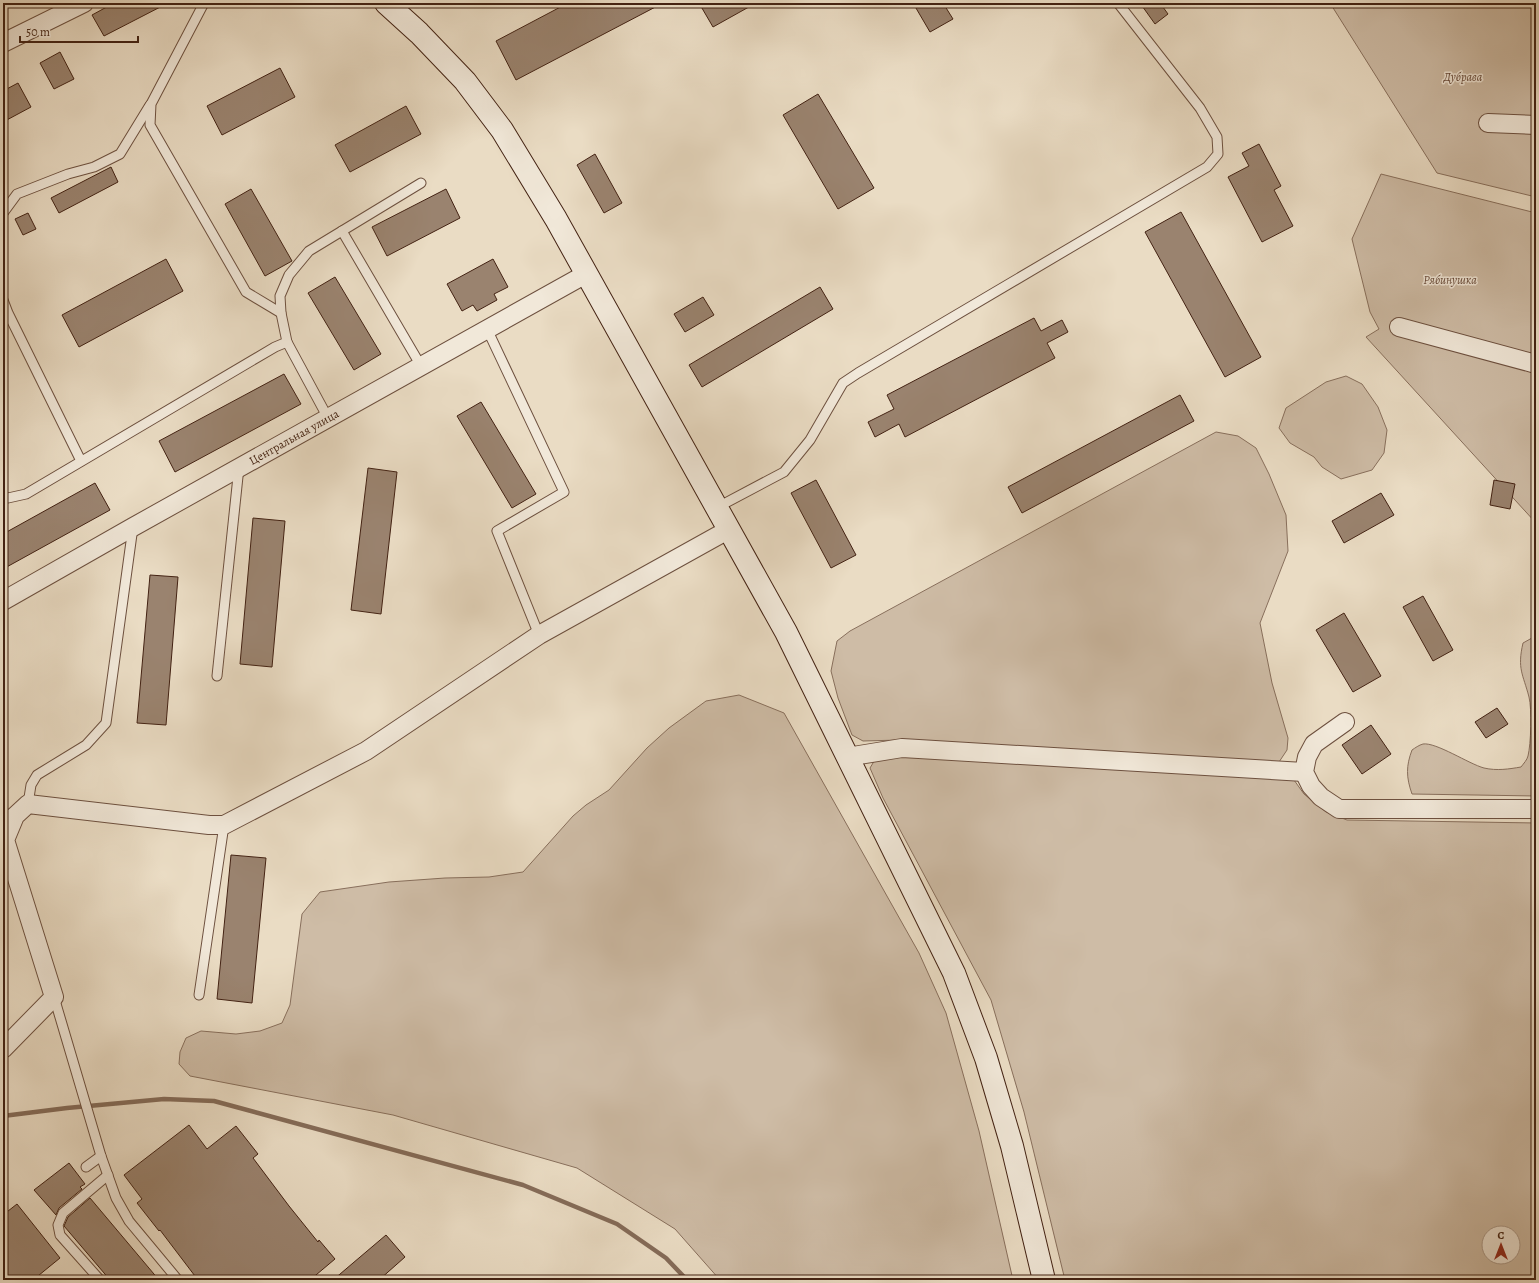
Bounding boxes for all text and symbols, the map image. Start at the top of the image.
scale bar [20,18,138,44]
text: 50 m [26,24,50,40]
park label: Дубрава [1443,69,1483,85]
park label: Рябинушка [1423,272,1477,288]
street label: Центральная улица [246,405,342,469]
north arrow [1481,1225,1521,1265]
text: С [1498,1228,1505,1243]

